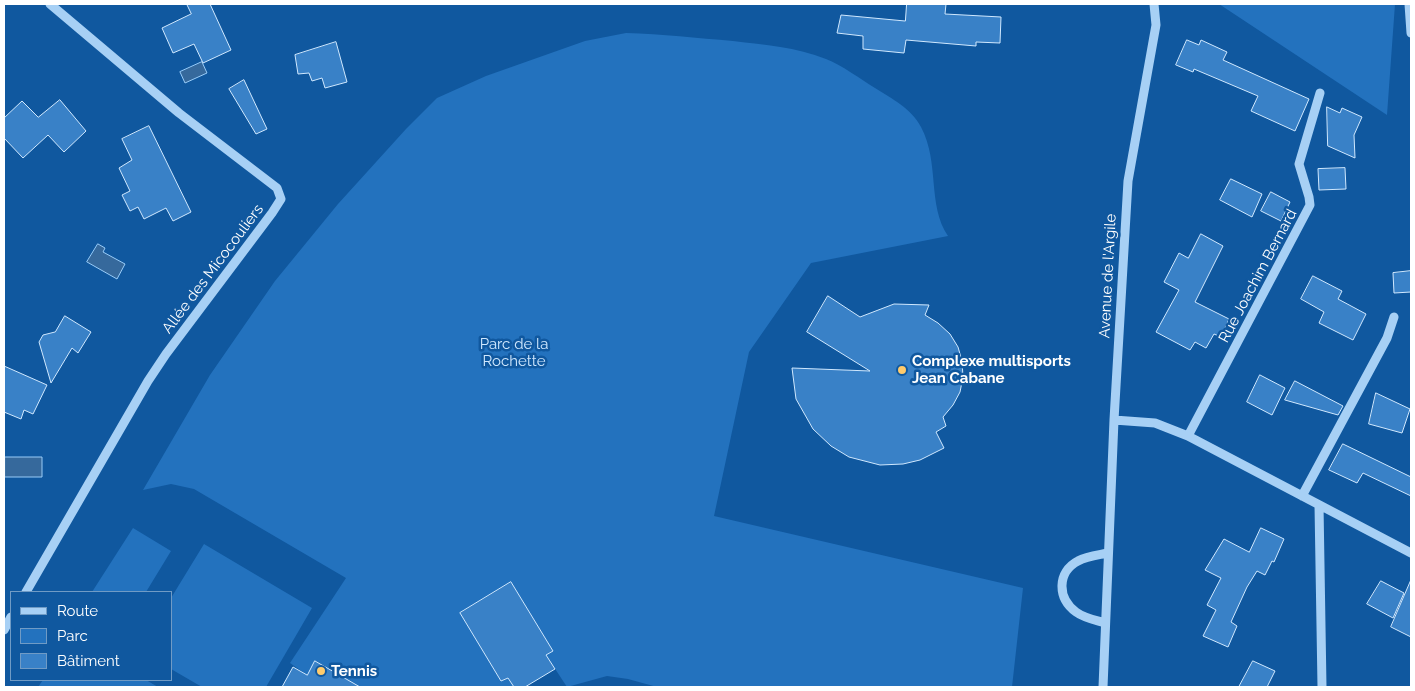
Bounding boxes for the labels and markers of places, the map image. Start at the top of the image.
place label: Complexe multisports Jean Cabane [912,352,1071,387]
marker: Complexe multisports Jean Cabane [896,364,908,376]
place label: Tennis [331,662,377,680]
marker: Tennis [315,665,327,677]

